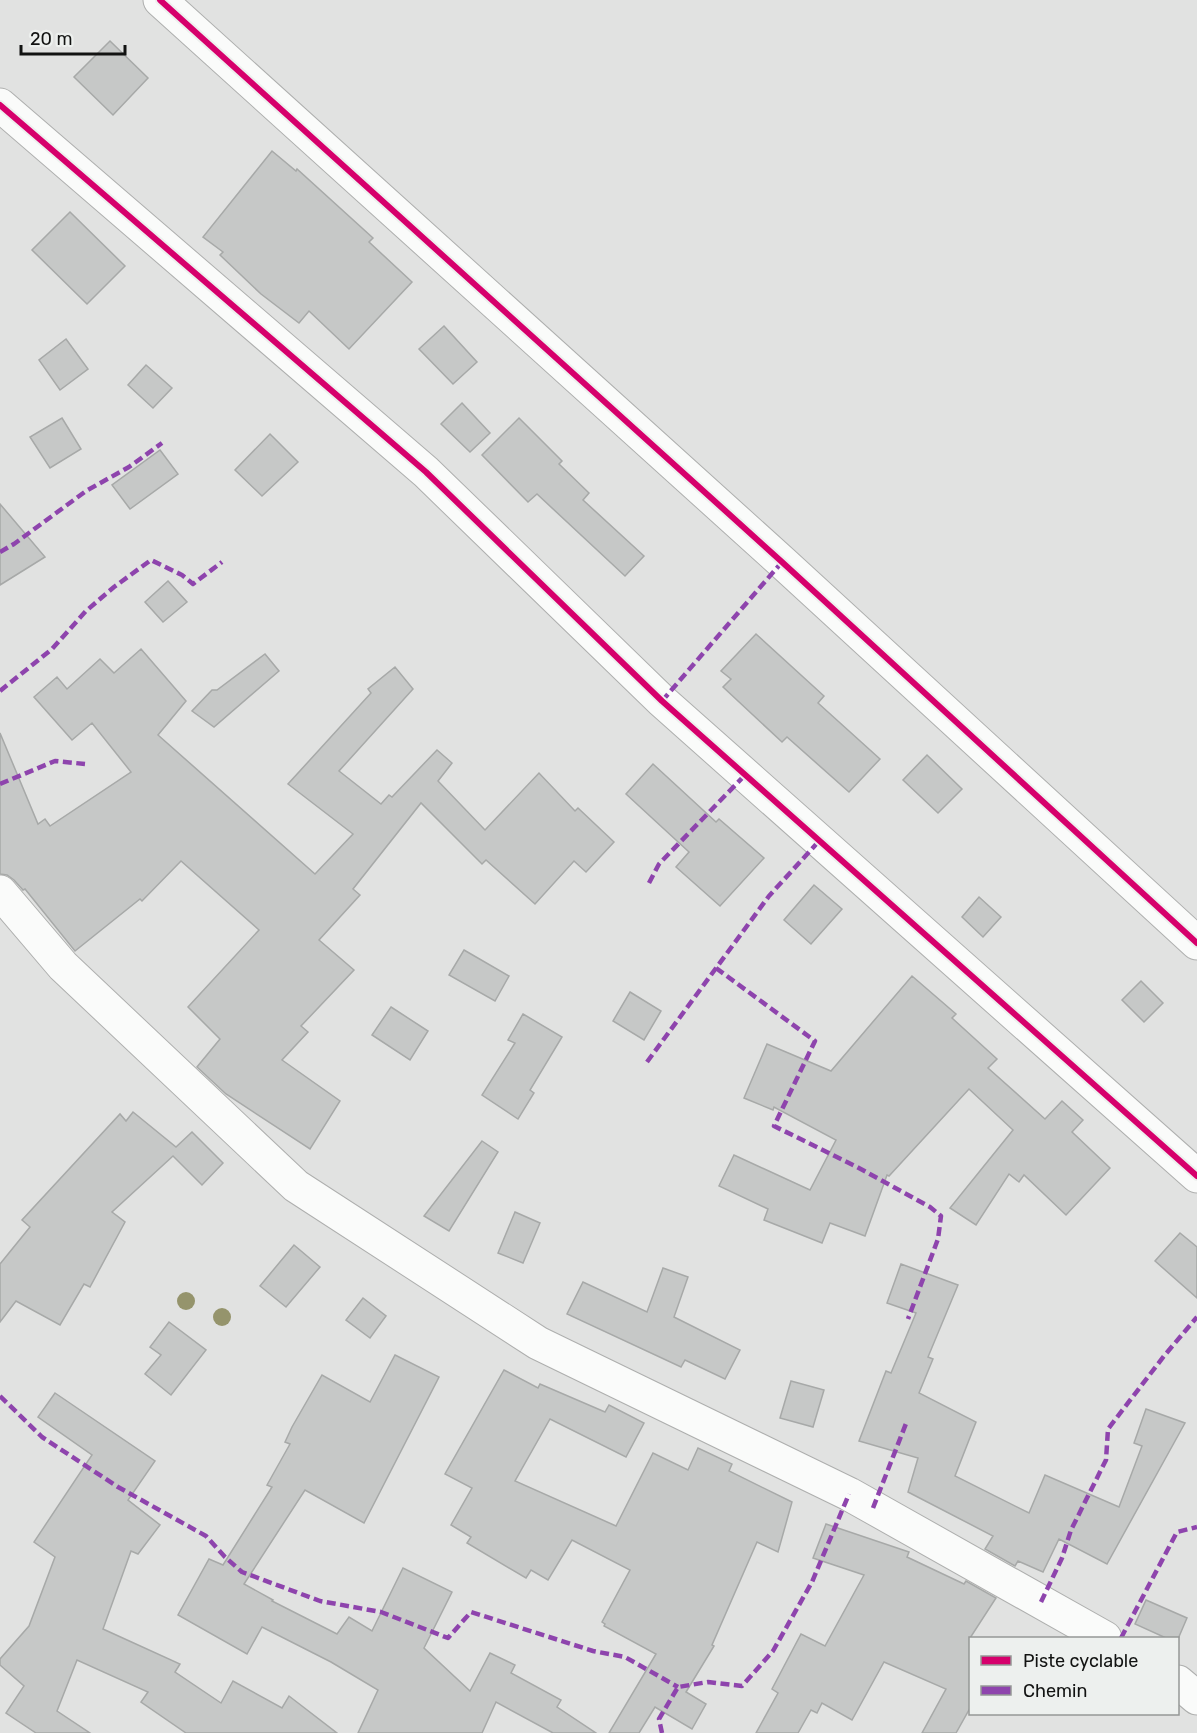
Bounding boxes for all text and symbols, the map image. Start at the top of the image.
scale bar [21,18,124,56]
text: 20 m [30,28,72,50]
legend [969,1637,1179,1715]
text: Piste cyclable [1023,1650,1138,1672]
text: Chemin [1023,1680,1087,1702]

